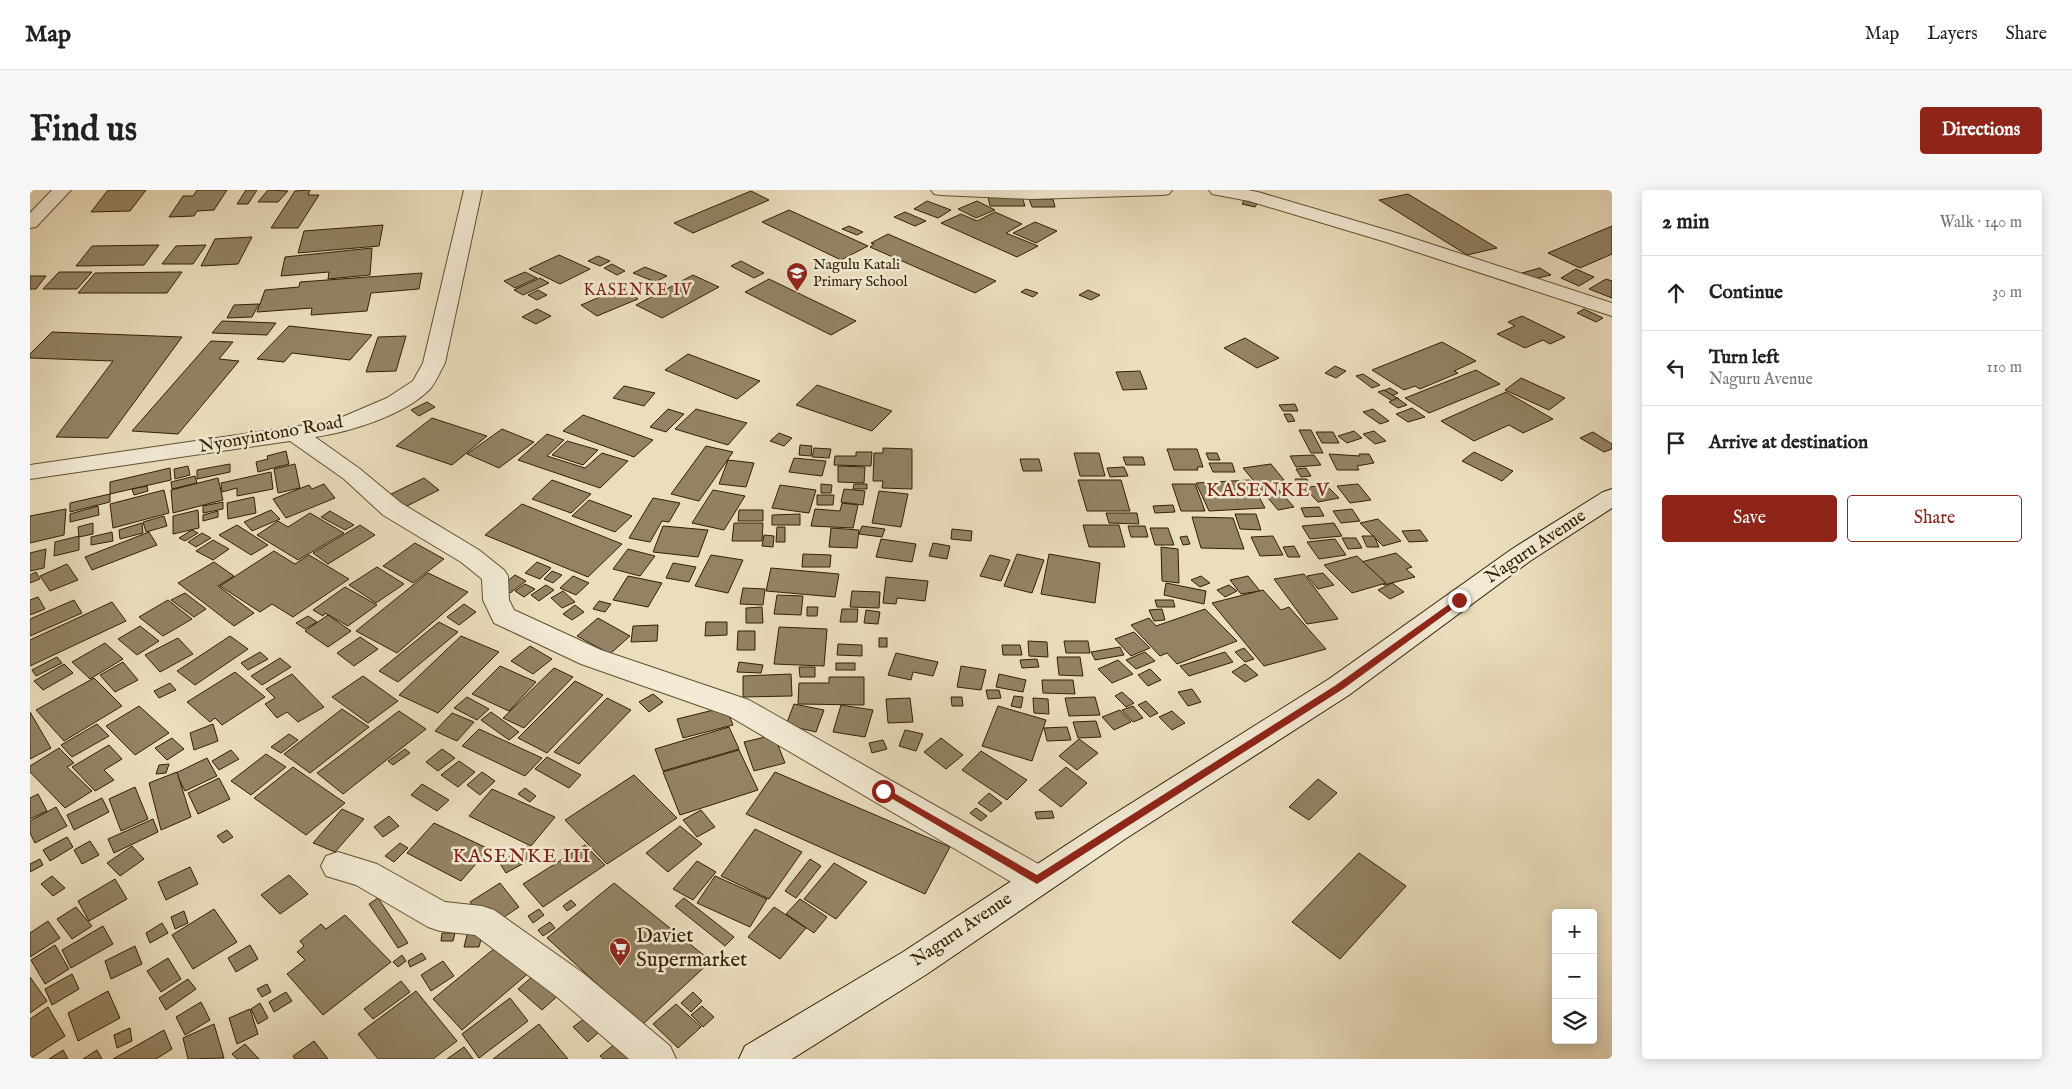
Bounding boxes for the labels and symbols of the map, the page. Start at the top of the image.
place label: Nagulu Katali Primary School [813,255,909,291]
school or university icon: Nagulu Katali Primary School [785,261,809,292]
district label: KASENKE IV [583,281,693,301]
street label: Nyonyintono Road [197,411,345,459]
district label: KASENKE V [1206,478,1330,503]
street label: Naguru Avenue [1481,505,1591,589]
route end [1448,589,1471,612]
route start [872,780,895,803]
district label: KASENKE III [453,844,591,869]
street label: Naguru Avenue [907,888,1017,972]
place label: Daviet Supermarket [636,923,747,974]
supermarket icon: Daviet Supermarket [608,936,632,967]

